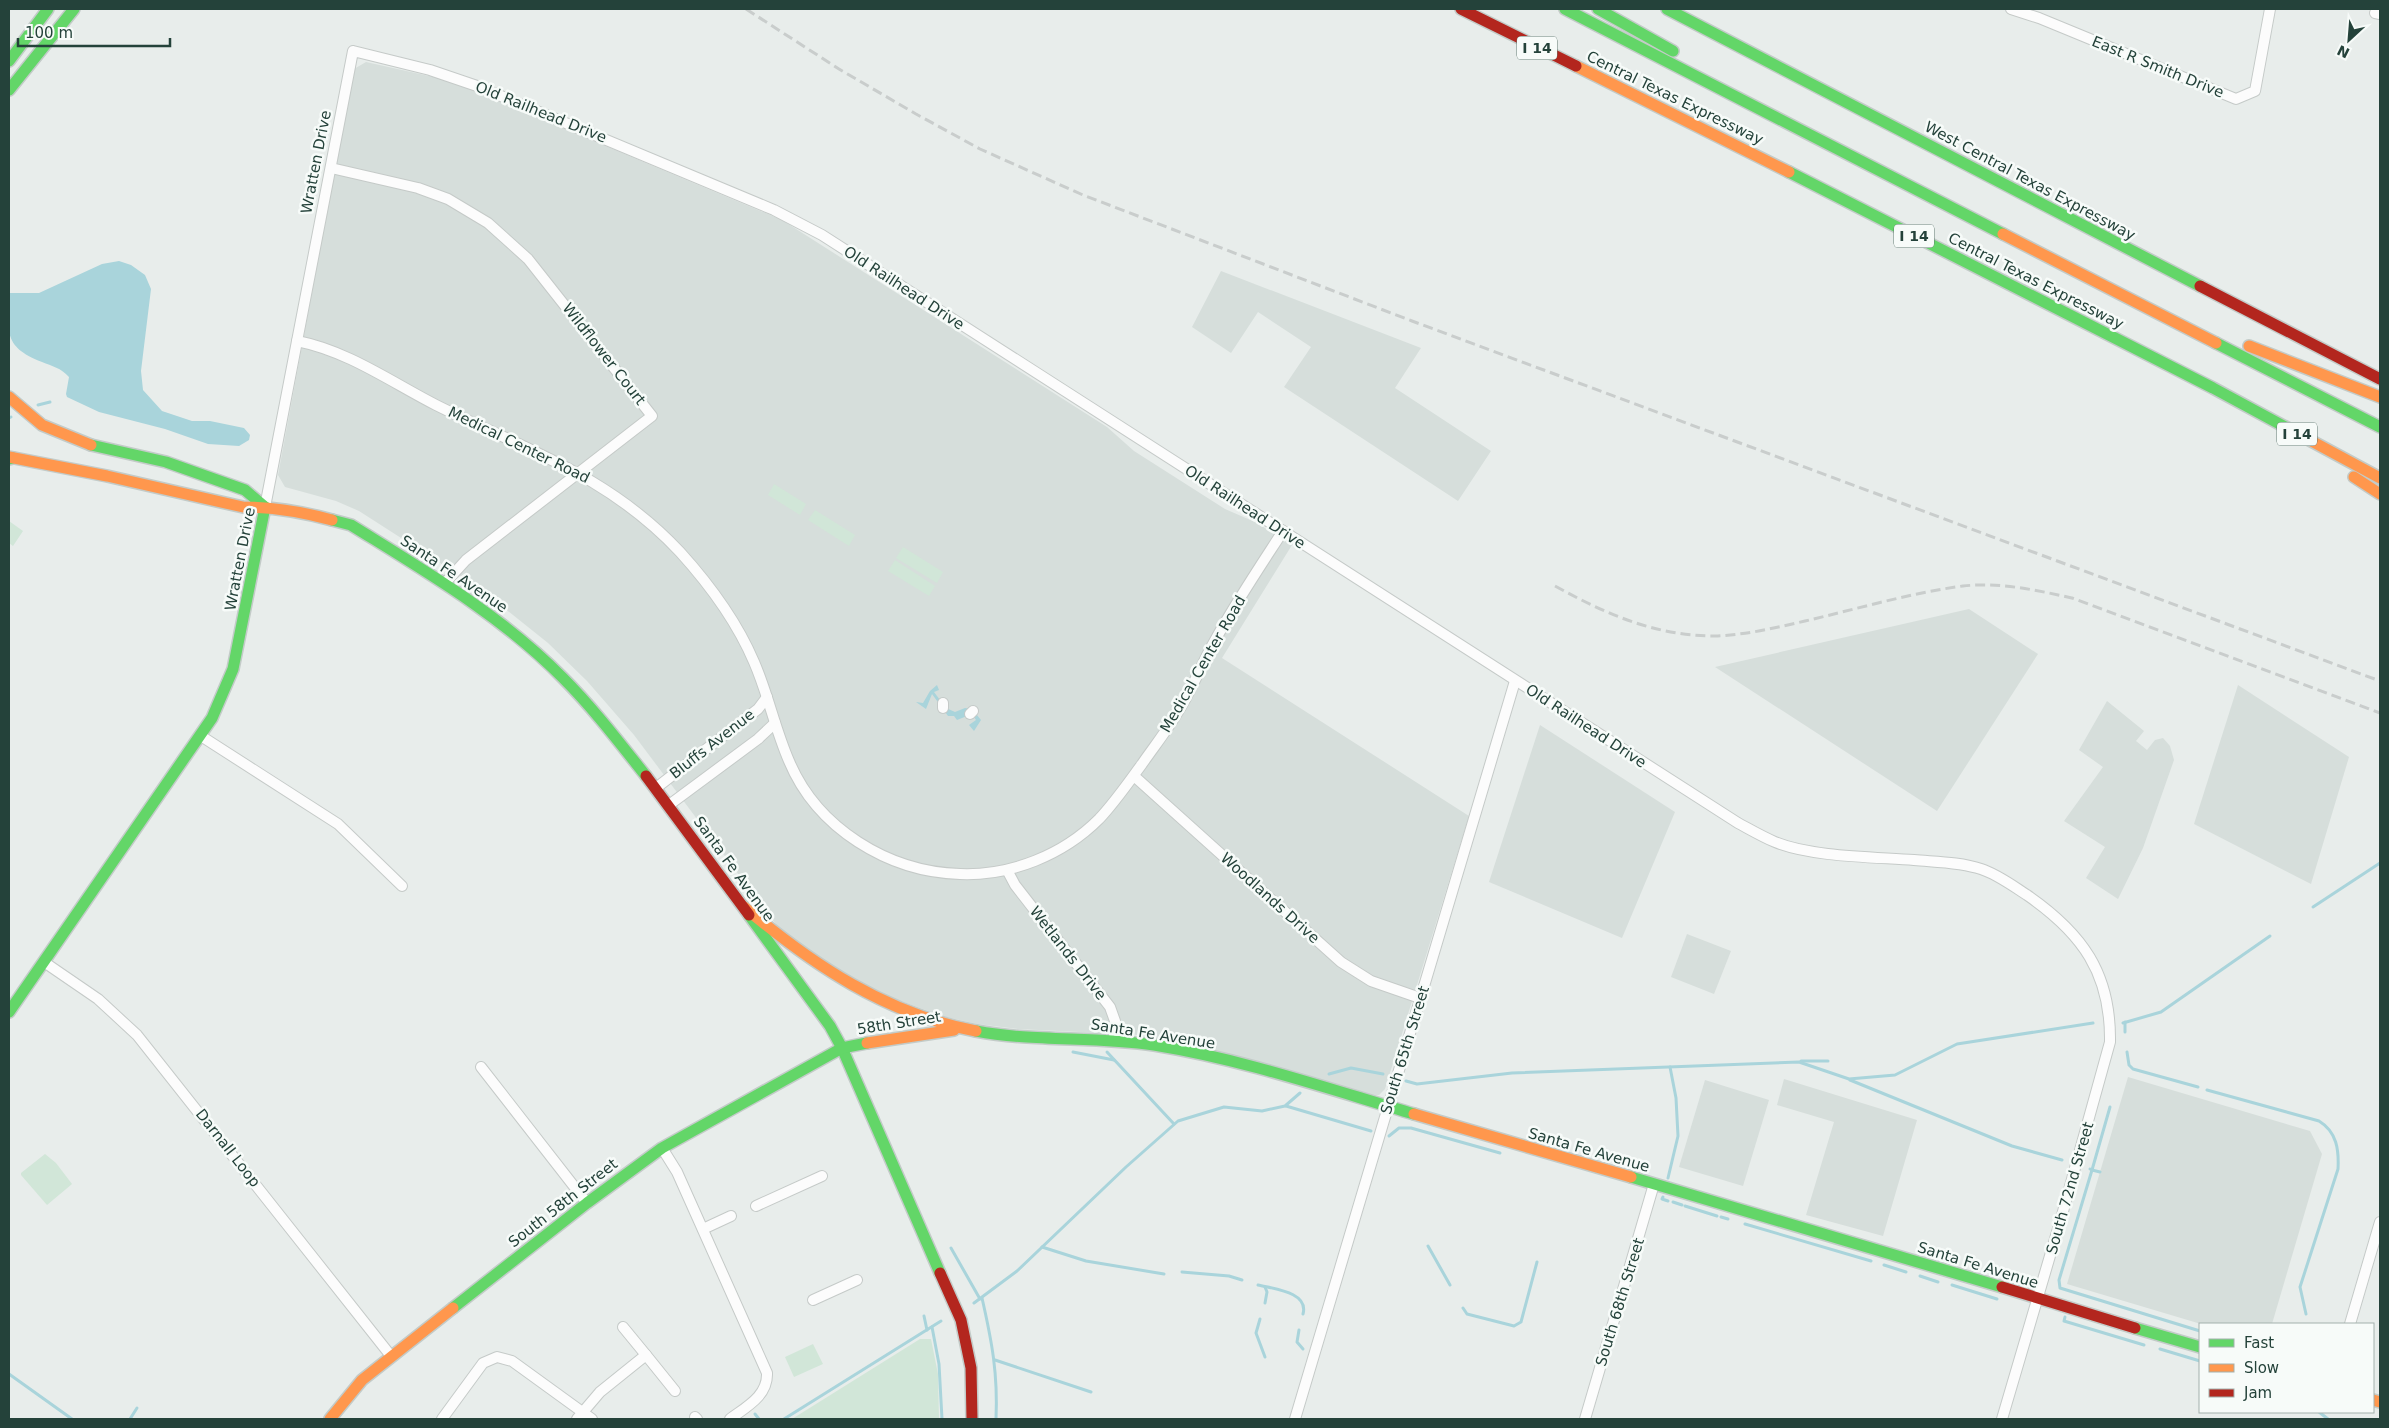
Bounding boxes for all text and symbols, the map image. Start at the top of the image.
scale bar [18,15,170,47]
north arrow [2324,15,2374,65]
text: 100 m [25,24,73,42]
street label: East R Smith Drive [2089,32,2227,102]
road number: I 14 [1517,36,1557,59]
text: N [2335,42,2352,61]
street label: Central Texas Expressway [1584,47,1766,149]
street label: Old Railhead Drive [473,77,609,147]
street label: Wratten Drive [297,109,335,215]
street label: West Central Texas Expressway [1922,118,2139,244]
road number: I 14 [1894,225,1934,248]
street label: Central Texas Expressway [1945,229,2127,333]
street label: Old Railhead Drive [840,242,968,334]
street label: Wildflower Court [559,299,650,409]
street label: Medical Center Road [445,403,593,487]
road number: I 14 [2277,422,2317,446]
street label: Old Railhead Drive [1181,461,1309,553]
street label: Wratten Drive [221,506,259,612]
street label: Santa Fe Avenue [397,531,511,617]
street label: Medical Center Road [1156,592,1250,736]
street label: Old Railhead Drive [1522,680,1650,772]
street label: Bluffs Avenue [666,705,758,783]
street label: Santa Fe Avenue [690,813,778,925]
street label: Woodlands Drive [1217,849,1323,947]
street label: Wetlands Drive [1026,903,1110,1003]
street label: South 65th Street [1377,984,1433,1116]
street label: 58th Street [856,1007,942,1039]
street label: Santa Fe Avenue [1090,1015,1216,1053]
street label: Darnall Loop [192,1105,264,1191]
street label: South 72nd Street [2042,1120,2098,1256]
street label: Santa Fe Avenue [1526,1124,1652,1176]
street label: South 58th Street [505,1155,621,1251]
street label: South 68th Street [1592,1236,1648,1368]
street label: Santa Fe Avenue [1915,1238,2041,1292]
legend [2199,1323,2374,1413]
text: Fast [2244,1334,2274,1352]
text: Slow [2244,1359,2279,1377]
text: Jam [2243,1384,2272,1402]

